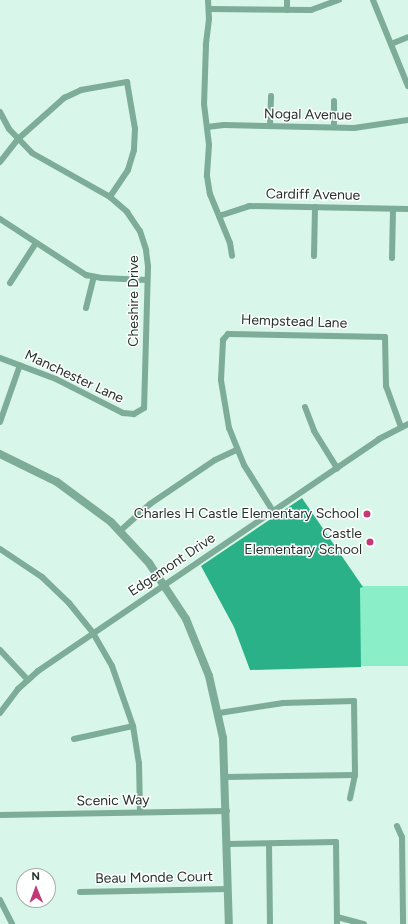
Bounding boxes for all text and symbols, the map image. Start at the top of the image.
street label: Nogal Avenue [264,106,352,124]
street label: Cardiff Avenue [266,186,360,204]
street label: Cheshire Drive [126,255,142,347]
street label: Hempstead Lane [241,312,347,332]
street label: Manchester Lane [22,347,126,407]
place label: Charles H Castle Elementary School [134,506,359,522]
marker: Charles H Castle Elementary School [362,509,372,519]
place label: Castle Elementary School [244,526,362,558]
street label: Edgemont Drive [125,530,219,600]
marker: Castle Elementary School [365,537,375,547]
street label: Scenic Way [76,792,150,810]
north arrow [16,868,56,908]
street label: Beau Monde Court [95,869,213,887]
text: N [31,870,40,883]

